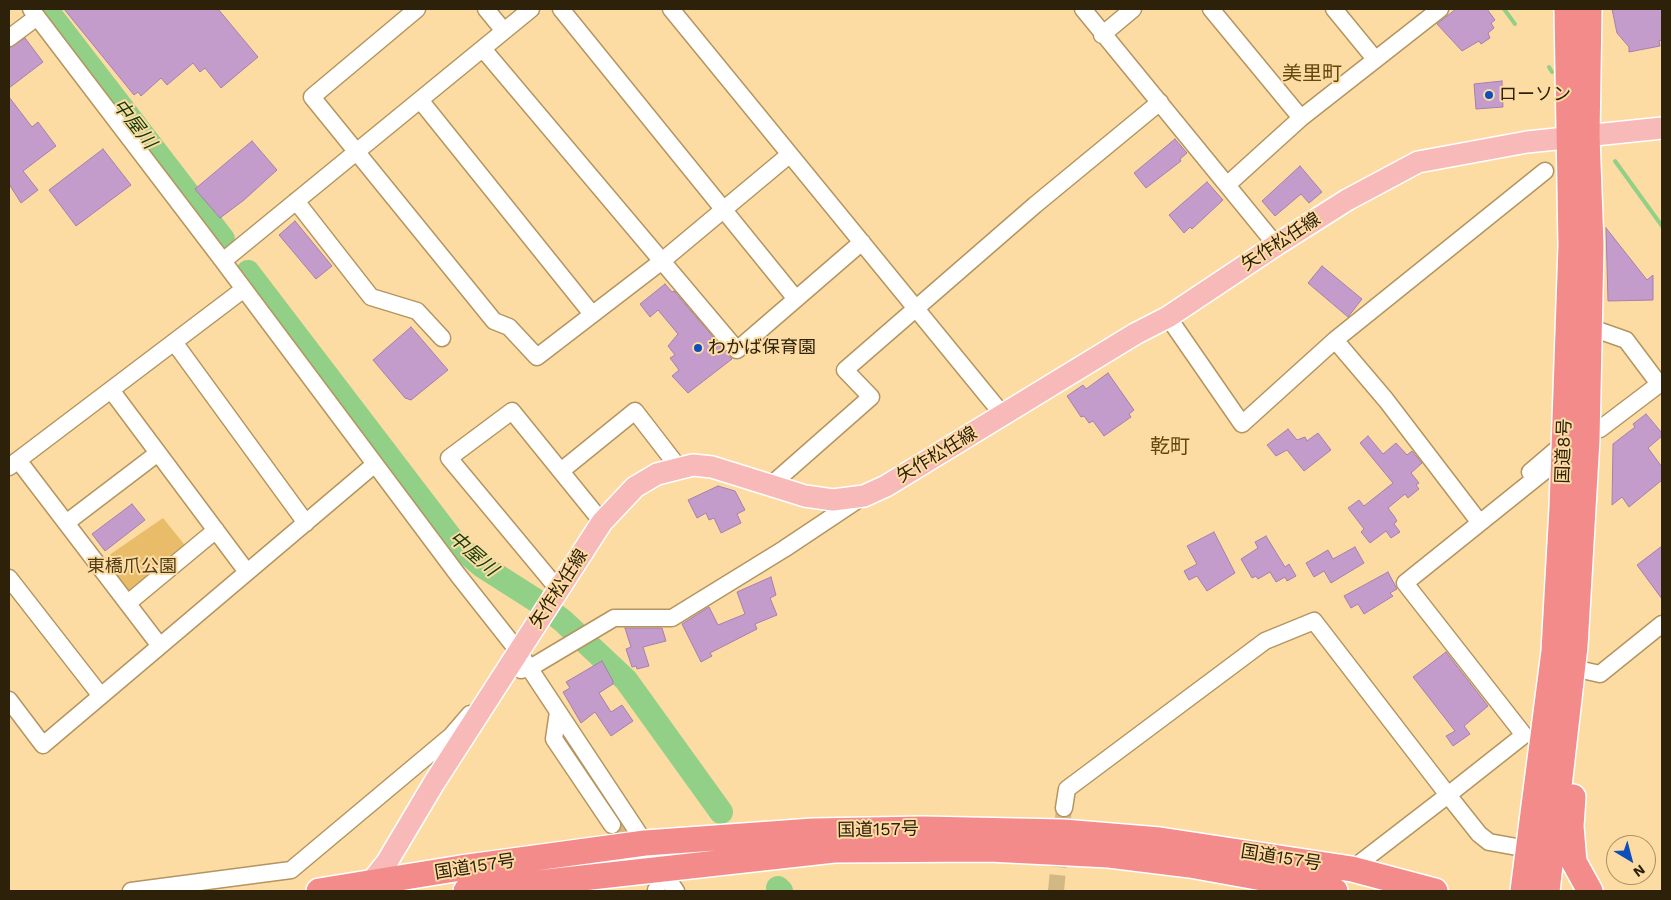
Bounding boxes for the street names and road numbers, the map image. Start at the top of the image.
street label: 矢作松任線 [1237,208,1325,276]
street label: 国道8号 [1552,418,1576,484]
street label: 矢作松任線 [893,423,981,487]
street label: 矢作松任線 [525,545,593,633]
street label: 国道157号 [837,818,919,842]
street label: 国道157号 [1239,841,1323,875]
street label: 国道157号 [433,850,517,884]

